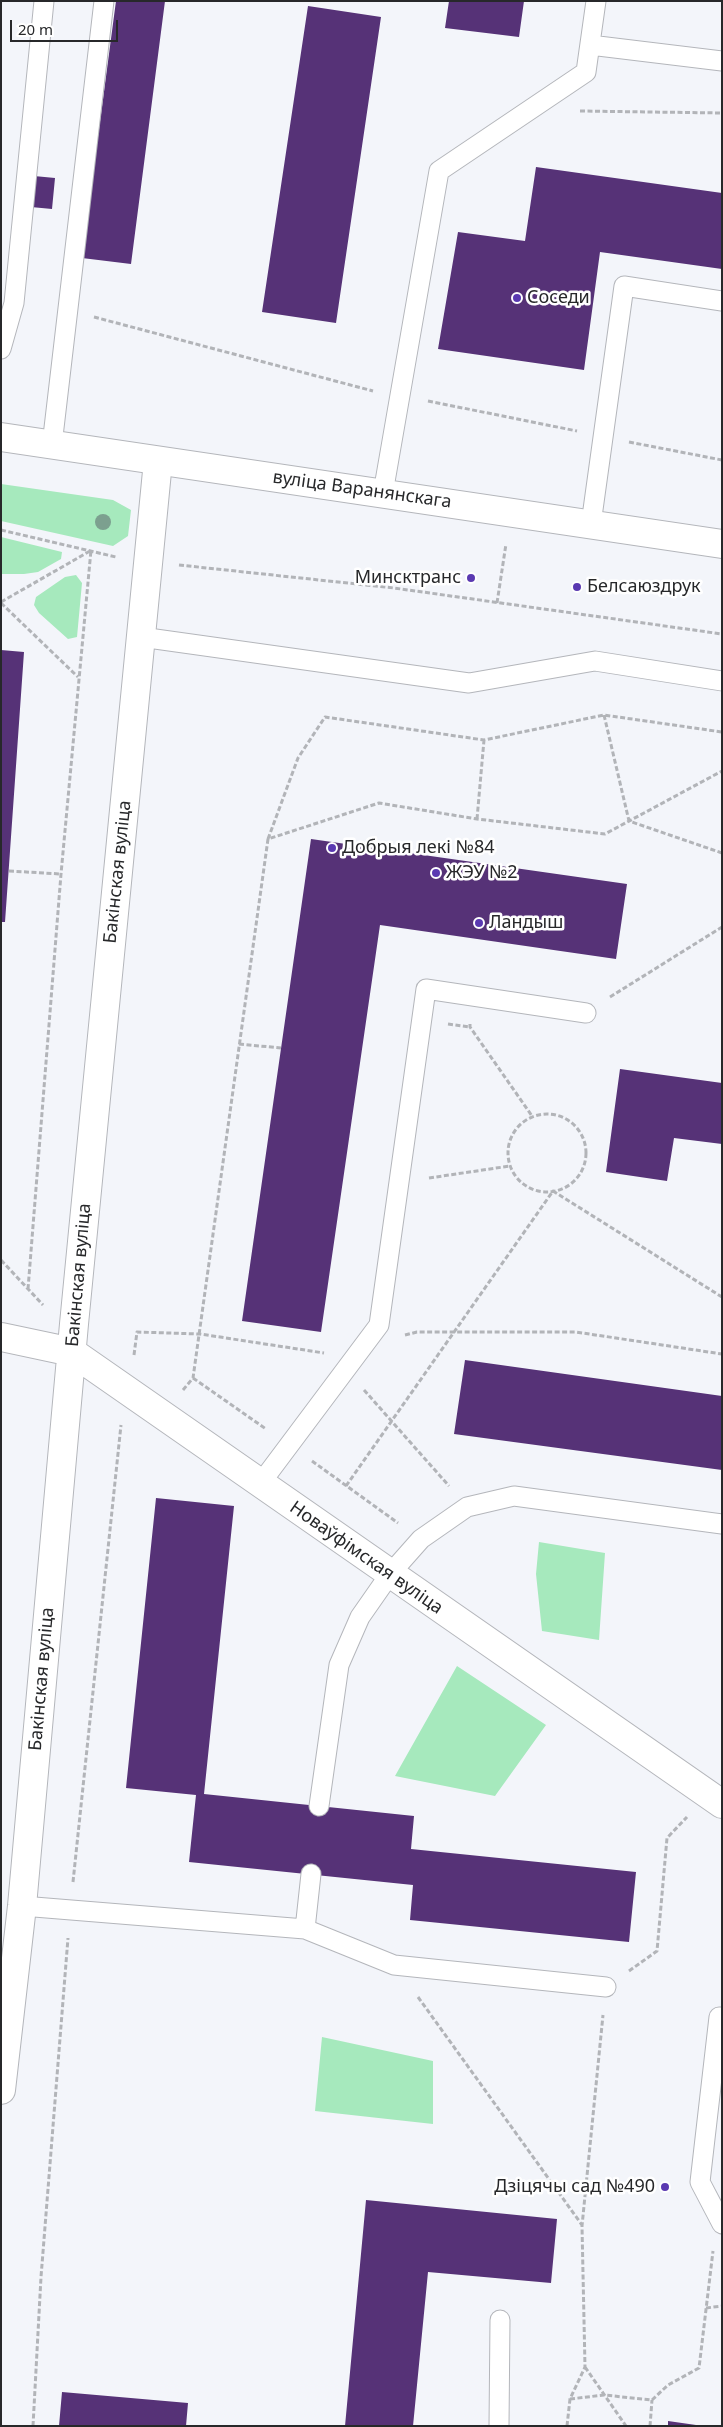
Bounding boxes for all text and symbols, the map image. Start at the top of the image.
scale bar [12,10,120,42]
text: 20 m [18,19,53,39]
place label: Соседи [527,287,590,309]
marker: Соседи [511,292,523,304]
street label: вуліца Варанянскага [271,467,453,513]
place label: Минсктранс [355,567,461,589]
marker: Минсктранс [465,572,477,584]
place label: Белсаюздрук [587,576,701,598]
marker: Белсаюздрук [571,581,583,593]
street label: Бакінская вуліца [100,799,136,945]
place label: Добрыя лекі №84 [342,837,495,859]
marker: Добрыя лекі №84 [326,842,338,854]
place label: ЖЭУ №2 [446,862,518,884]
marker: ЖЭУ №2 [430,867,442,879]
place label: Ландыш [489,912,563,934]
marker: Ландыш [473,917,485,929]
street label: Бакінская вуліца [62,1202,96,1348]
street label: Новаўфімская вуліца [285,1497,447,1619]
street label: Бакінская вуліца [25,1606,59,1752]
place label: Дзіцячы сад №490 [494,2176,655,2198]
marker: Дзіцячы сад №490 [659,2181,671,2193]

